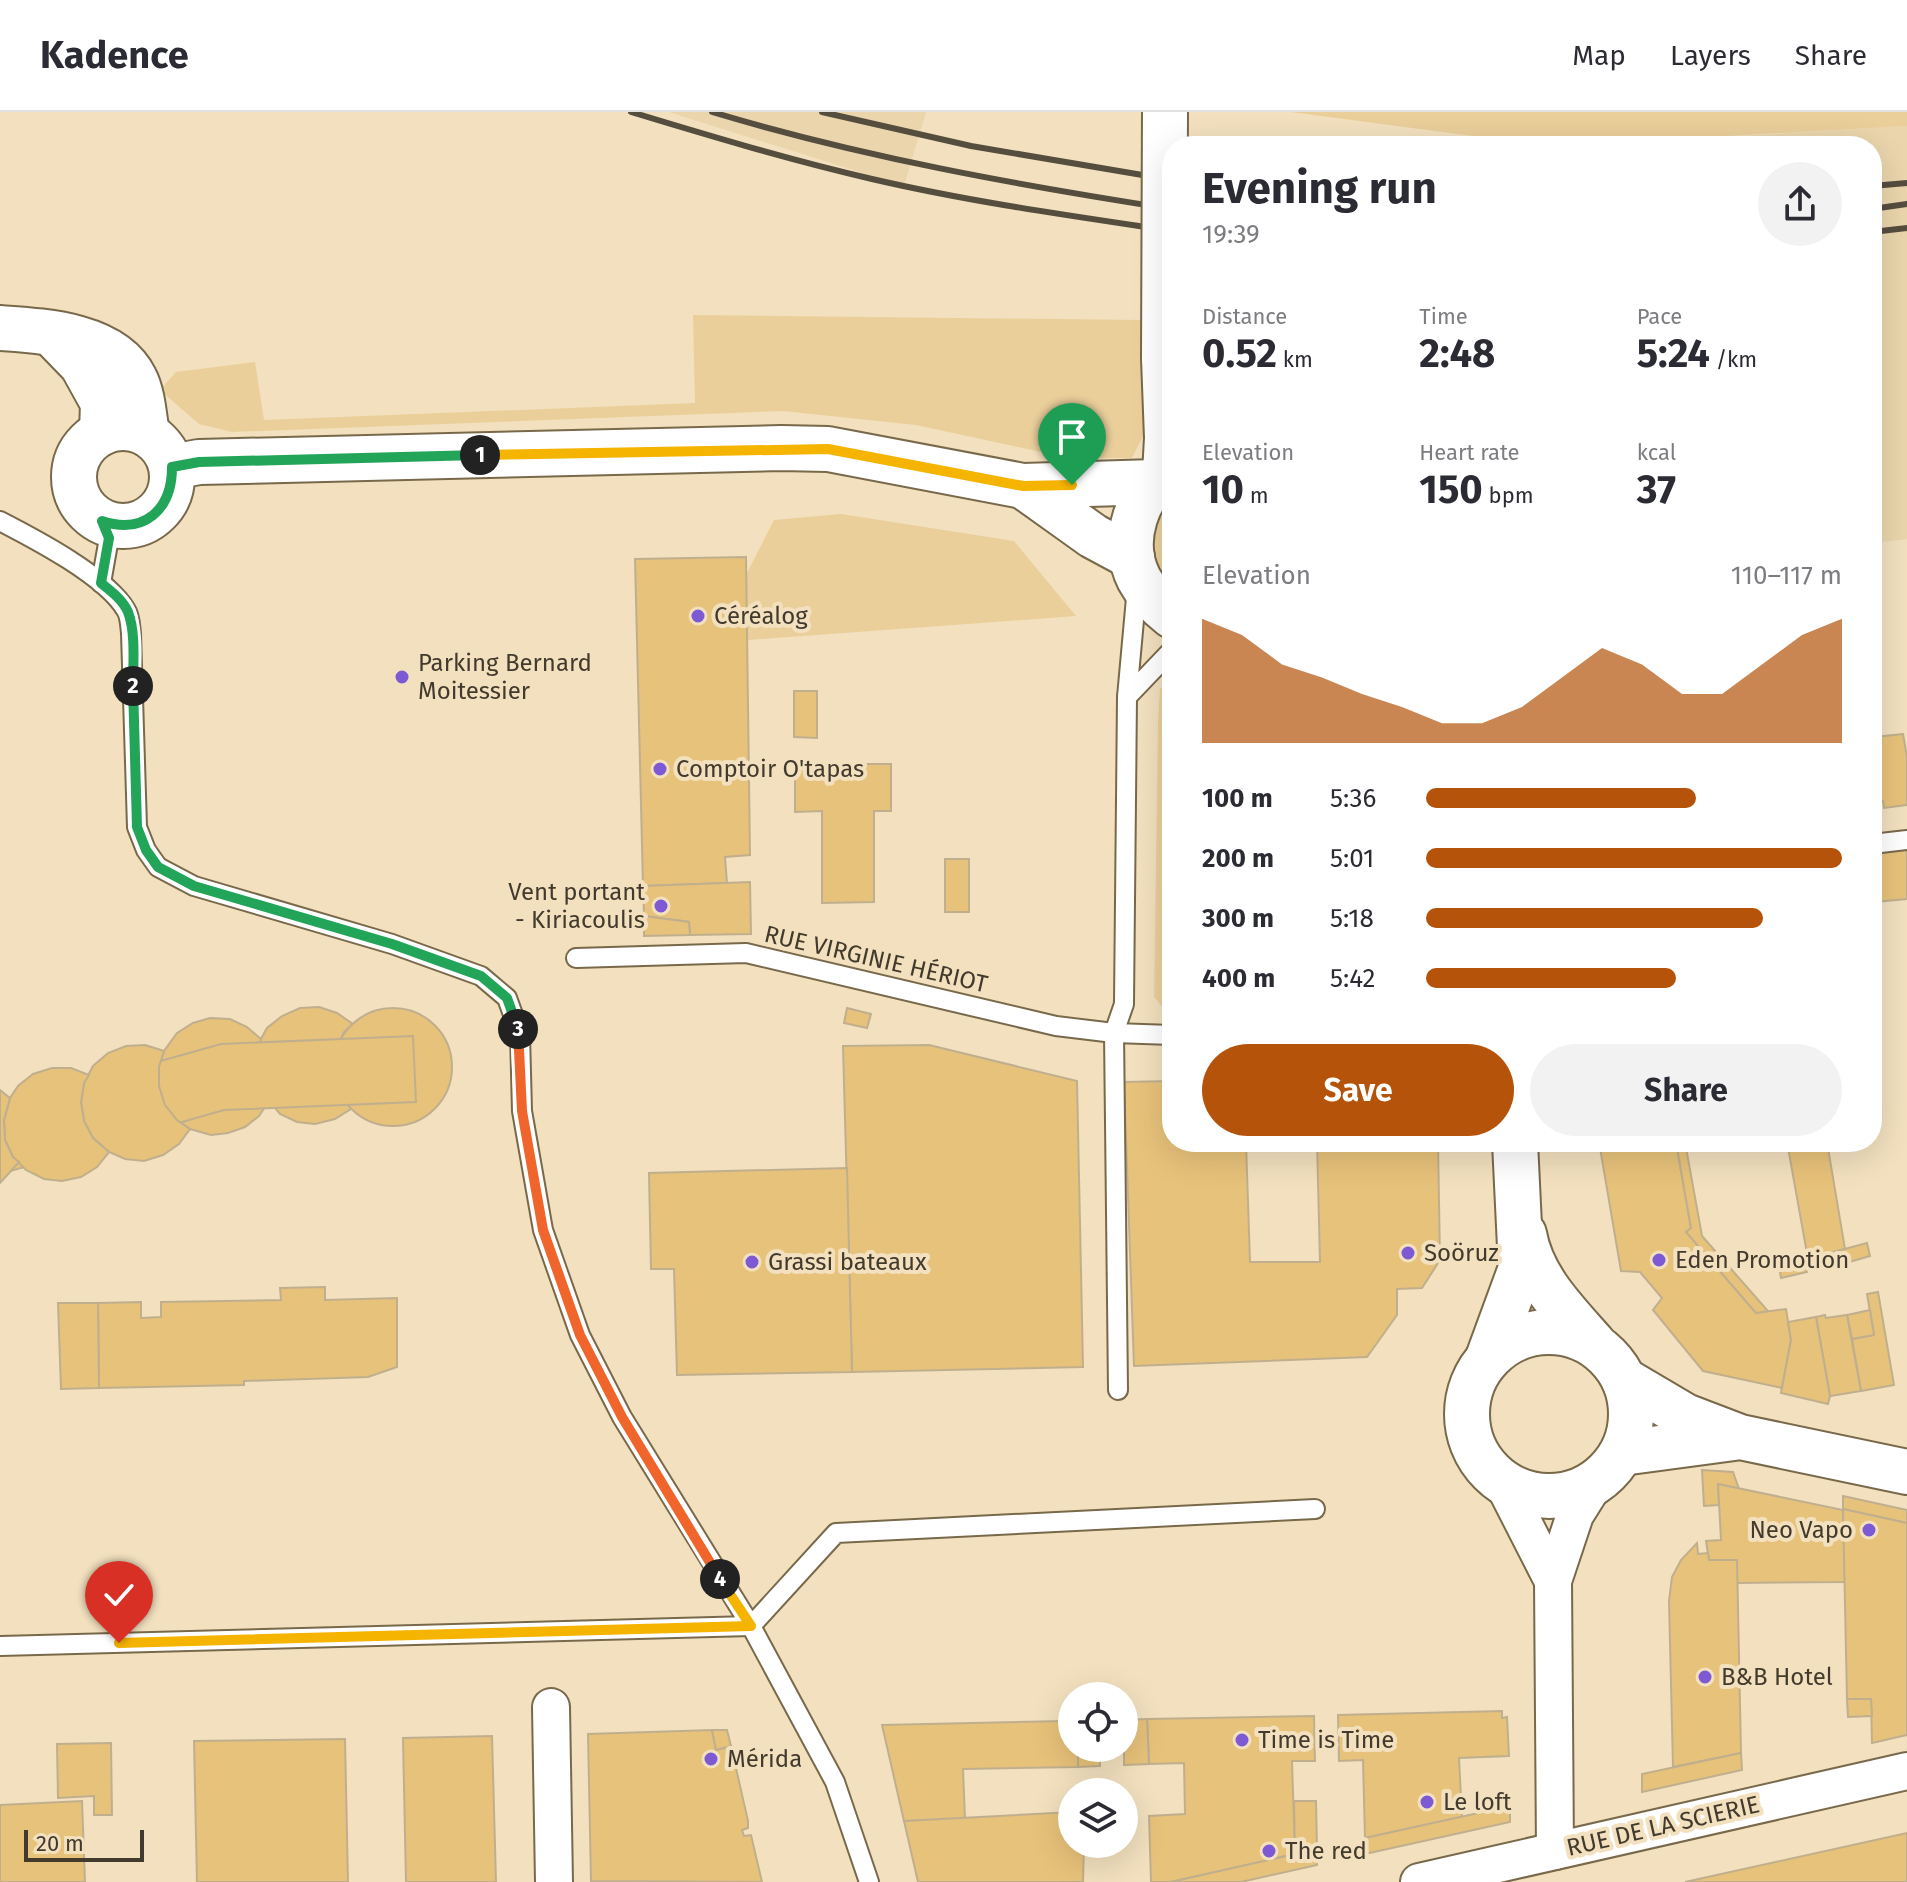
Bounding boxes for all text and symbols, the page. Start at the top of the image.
text: Kadence [40,32,189,78]
text: Map [1572,39,1626,72]
text: Layers [1670,39,1751,72]
text: Share [1795,39,1867,72]
text: Evening run [1202,162,1437,215]
button: share [1758,162,1842,246]
text: 19:39 [1202,219,1260,250]
text: Distance [1202,303,1287,330]
text: Time [1419,303,1468,330]
text: Pace [1637,303,1682,330]
text: 0.52 [1202,330,1277,378]
text: 2:48 [1419,330,1495,378]
text: 5:24 [1637,330,1710,378]
text: km [1277,346,1313,373]
text: /km [1710,346,1757,373]
pin [1038,403,1106,485]
icon: arrive [1050,415,1094,459]
pin: 1 [460,435,500,475]
text: Elevation [1202,439,1294,466]
text: Heart rate [1419,439,1520,466]
text: kcal [1637,439,1676,466]
text: 1 [475,441,485,468]
text: 10 [1202,466,1244,514]
text: 150 [1419,466,1483,514]
text: 37 [1637,466,1676,514]
text: m [1244,482,1269,509]
text: bpm [1483,482,1534,509]
text: Elevation [1202,560,1311,591]
text: 110–117 m [1731,560,1842,591]
place label: Céréalog [714,602,808,630]
marker: Céréalog [689,607,707,625]
place label: Parking Bernard Moitessier [418,649,592,705]
pin: 2 [113,666,153,706]
marker: Parking Bernard Moitessier [393,668,411,686]
text: 2 [127,672,139,699]
place label: Comptoir O'tapas [676,755,864,783]
marker: Comptoir O'tapas [651,760,669,778]
text: 100 m [1202,783,1273,814]
text: 5:36 [1330,783,1376,814]
text: 200 m [1202,843,1274,874]
text: 5:01 [1330,843,1374,874]
place label: Vent portant - Kiriacoulis [508,878,645,934]
marker: Vent portant - Kiriacoulis [652,897,670,915]
text: 300 m [1202,903,1274,934]
text: 5:18 [1330,903,1374,934]
street label: RUE VIRGINIE HÉRIOT [762,919,991,998]
text: 400 m [1202,963,1275,994]
text: 5:42 [1330,963,1375,994]
pin: 3 [498,1009,538,1049]
text: 3 [512,1015,524,1042]
button: Save [1202,1044,1514,1136]
button: Share [1530,1044,1842,1136]
place label: Soöruz [1424,1239,1499,1267]
marker: Soöruz [1399,1244,1417,1262]
place label: Eden Promotion [1675,1246,1849,1274]
place label: Grassi bateaux [768,1248,927,1276]
marker: Eden Promotion [1650,1251,1668,1269]
marker: Grassi bateaux [743,1253,761,1271]
place label: Neo Vapo [1749,1516,1853,1544]
marker: Neo Vapo [1860,1521,1878,1539]
pin: 4 [700,1559,740,1599]
pin [85,1561,153,1643]
text: 4 [714,1565,726,1592]
icon: check [97,1573,141,1617]
place label: B&B Hotel [1721,1663,1833,1691]
marker: B&B Hotel [1696,1668,1714,1686]
map controls [1058,1682,1138,1858]
button: locate [1058,1682,1138,1762]
place label: Time is Time [1258,1726,1394,1754]
marker: Time is Time [1233,1731,1251,1749]
place label: Mérida [727,1745,802,1773]
marker: Mérida [702,1750,720,1768]
button: layers [1058,1778,1138,1858]
place label: Le loft [1443,1788,1512,1816]
street label: RUE DE LA SCIERIE [1564,1790,1762,1862]
marker: Le loft [1418,1793,1436,1811]
scale bar [24,1826,144,1862]
text: 20 m [36,1830,84,1857]
place label: The red [1285,1837,1367,1865]
marker: The red [1260,1842,1278,1860]

